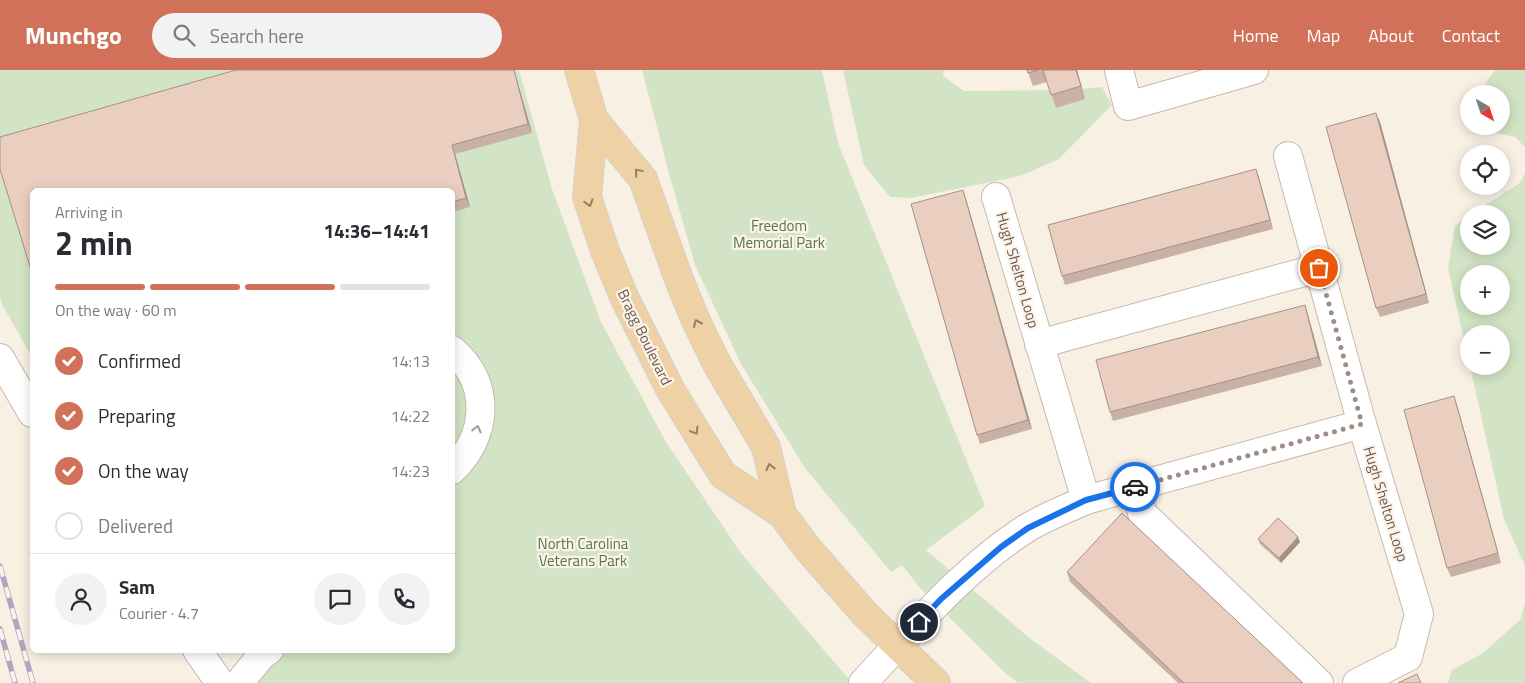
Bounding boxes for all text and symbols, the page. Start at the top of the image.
search box [152,13,502,58]
text: Munchgo [25,17,122,53]
icon: search [170,21,198,49]
text: Search here [210,21,304,50]
text: Home [1233,22,1279,49]
text: Map [1307,22,1340,49]
text: About [1368,22,1414,49]
text: Contact [1442,22,1500,49]
north arrow [1460,85,1510,135]
map controls [1460,85,1510,375]
button: locate [1460,145,1510,195]
one-way arrow [635,169,643,178]
one-way arrow [584,199,594,207]
text: Arriving in [55,200,123,224]
button: layers [1460,205,1510,255]
street label: Hugh Shelton Loop [990,209,1046,331]
park label: Freedom Memorial Park [733,214,825,254]
text: 14:36–14:41 [323,216,430,245]
text: 2 min [55,219,133,267]
pin [1298,247,1340,289]
icon: bag [1305,254,1333,282]
button: + [1460,265,1510,315]
street label: Bragg Boulevard [612,285,678,389]
text: On the way · 60 m [55,298,177,322]
one-way arrow [693,319,704,328]
button: − [1460,325,1510,375]
text: Confirmed [98,346,181,375]
icon: check [55,347,83,375]
text: 14:13 [391,349,430,373]
text: Preparing [98,401,175,430]
icon: check [55,402,83,430]
text: 14:22 [391,404,430,428]
one-way arrow [472,426,482,434]
one-way arrow [689,426,699,435]
street label: Hugh Shelton Loop [1357,443,1415,565]
text: On the way [98,456,189,485]
icon: check [55,457,83,485]
text: 14:23 [391,459,430,483]
one-way arrow [765,462,776,471]
courier [1110,462,1160,512]
icon: car [1121,473,1149,501]
text: Delivered [98,511,173,540]
park label: North Carolina Veterans Park [538,532,629,572]
text: Sam [119,572,155,601]
button: person [55,573,107,625]
button: chat [314,573,366,625]
button: phone [378,573,430,625]
text: Courier · 4.7 [119,601,199,625]
pin [898,601,940,643]
icon: home [905,608,933,636]

